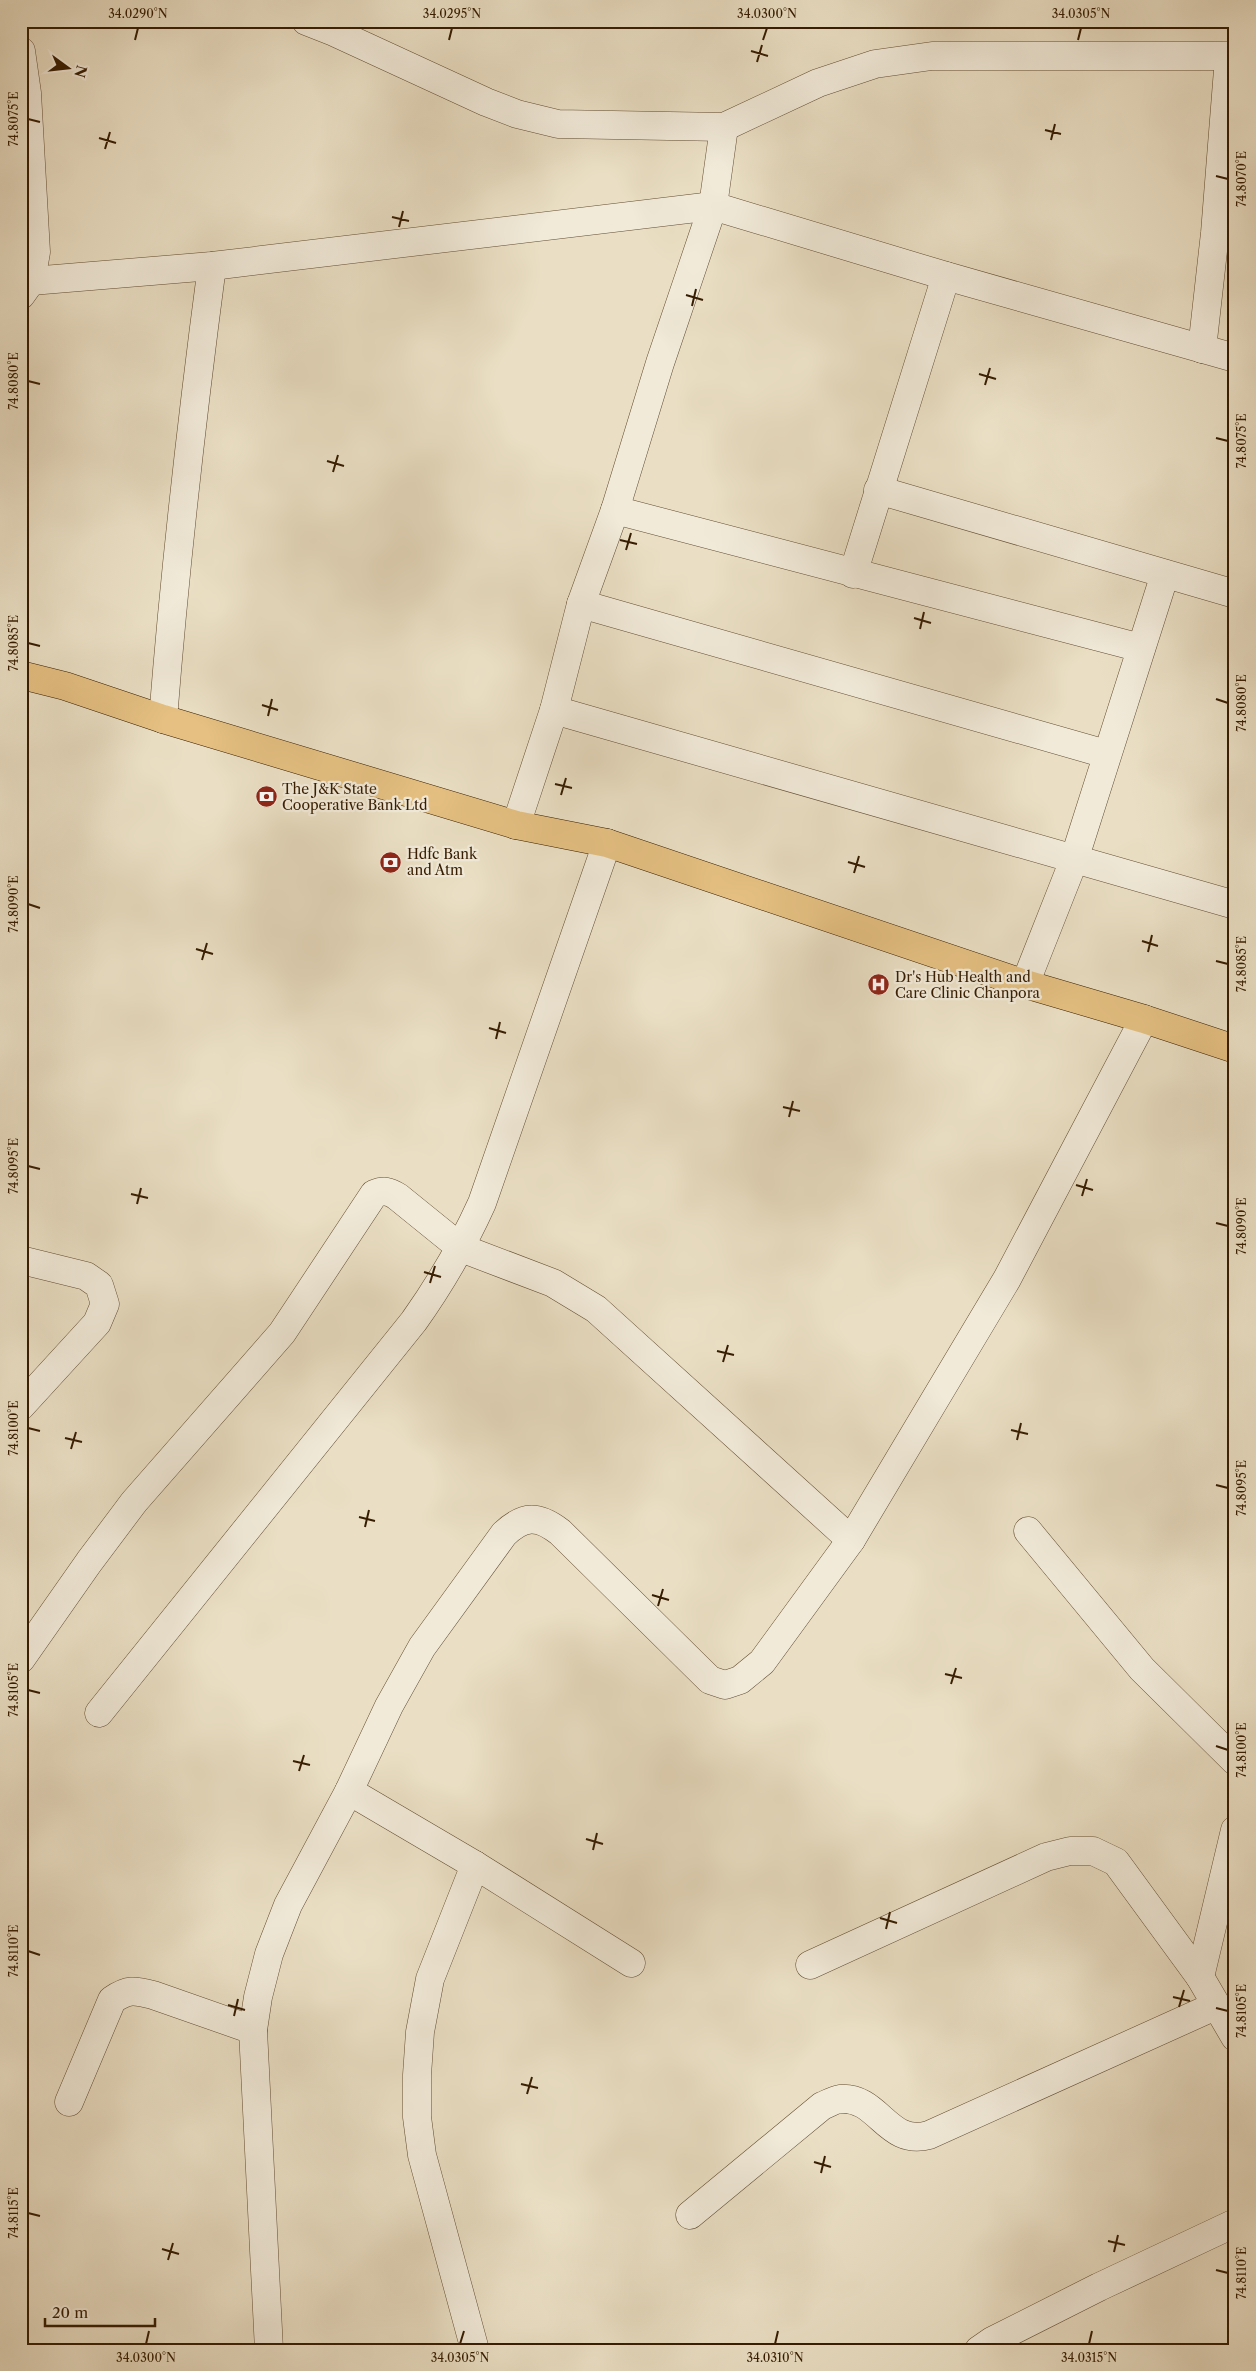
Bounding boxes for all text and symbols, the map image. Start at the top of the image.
text: 34.0290°N [108,6,168,21]
text: 34.0295°N [423,6,481,21]
text: 34.0300°N [737,6,797,21]
text: 34.0305°N [1052,6,1110,21]
north arrow [42,42,92,92]
text: N [70,63,91,80]
text: 74.8075°E [6,91,21,147]
text: 74.8070°E [1234,151,1249,207]
text: 74.8080°E [6,352,21,410]
text: 74.8075°E [1234,413,1249,469]
text: 74.8085°E [6,615,21,671]
text: 74.8080°E [1234,674,1249,732]
place label: The J&K State Cooperative Bank Ltd [282,780,428,814]
bank icon: The J&K State Cooperative Bank Ltd [254,785,278,809]
place label: Hdfc Bank and Atm [407,845,478,879]
bank icon: Hdfc Bank and Atm [379,850,403,874]
text: 74.8090°E [6,875,21,933]
text: 74.8085°E [1234,936,1249,992]
place label: Dr's Hub Health and Care Clinic Chanpora [895,968,1041,1002]
hospital icon: Dr's Hub Health and Care Clinic Chanpora [867,973,891,997]
text: 74.8095°E [6,1138,21,1194]
text: 74.8090°E [1234,1197,1249,1255]
text: 74.8100°E [6,1400,21,1456]
text: 74.8095°E [1234,1460,1249,1516]
text: 74.8105°E [6,1663,21,1717]
text: 74.8100°E [1234,1722,1249,1778]
text: 74.8110°E [6,1925,21,1977]
text: 74.8105°E [1234,1984,1249,2038]
text: 74.8115°E [6,2187,21,2239]
text: 74.8110°E [1234,2247,1249,2299]
scale bar [45,2296,155,2328]
text: 20 m [52,2303,88,2322]
text: 34.0300°N [116,2350,176,2365]
text: 34.0305°N [431,2350,489,2365]
text: 34.0310°N [746,2350,804,2365]
text: 34.0315°N [1061,2350,1117,2365]

